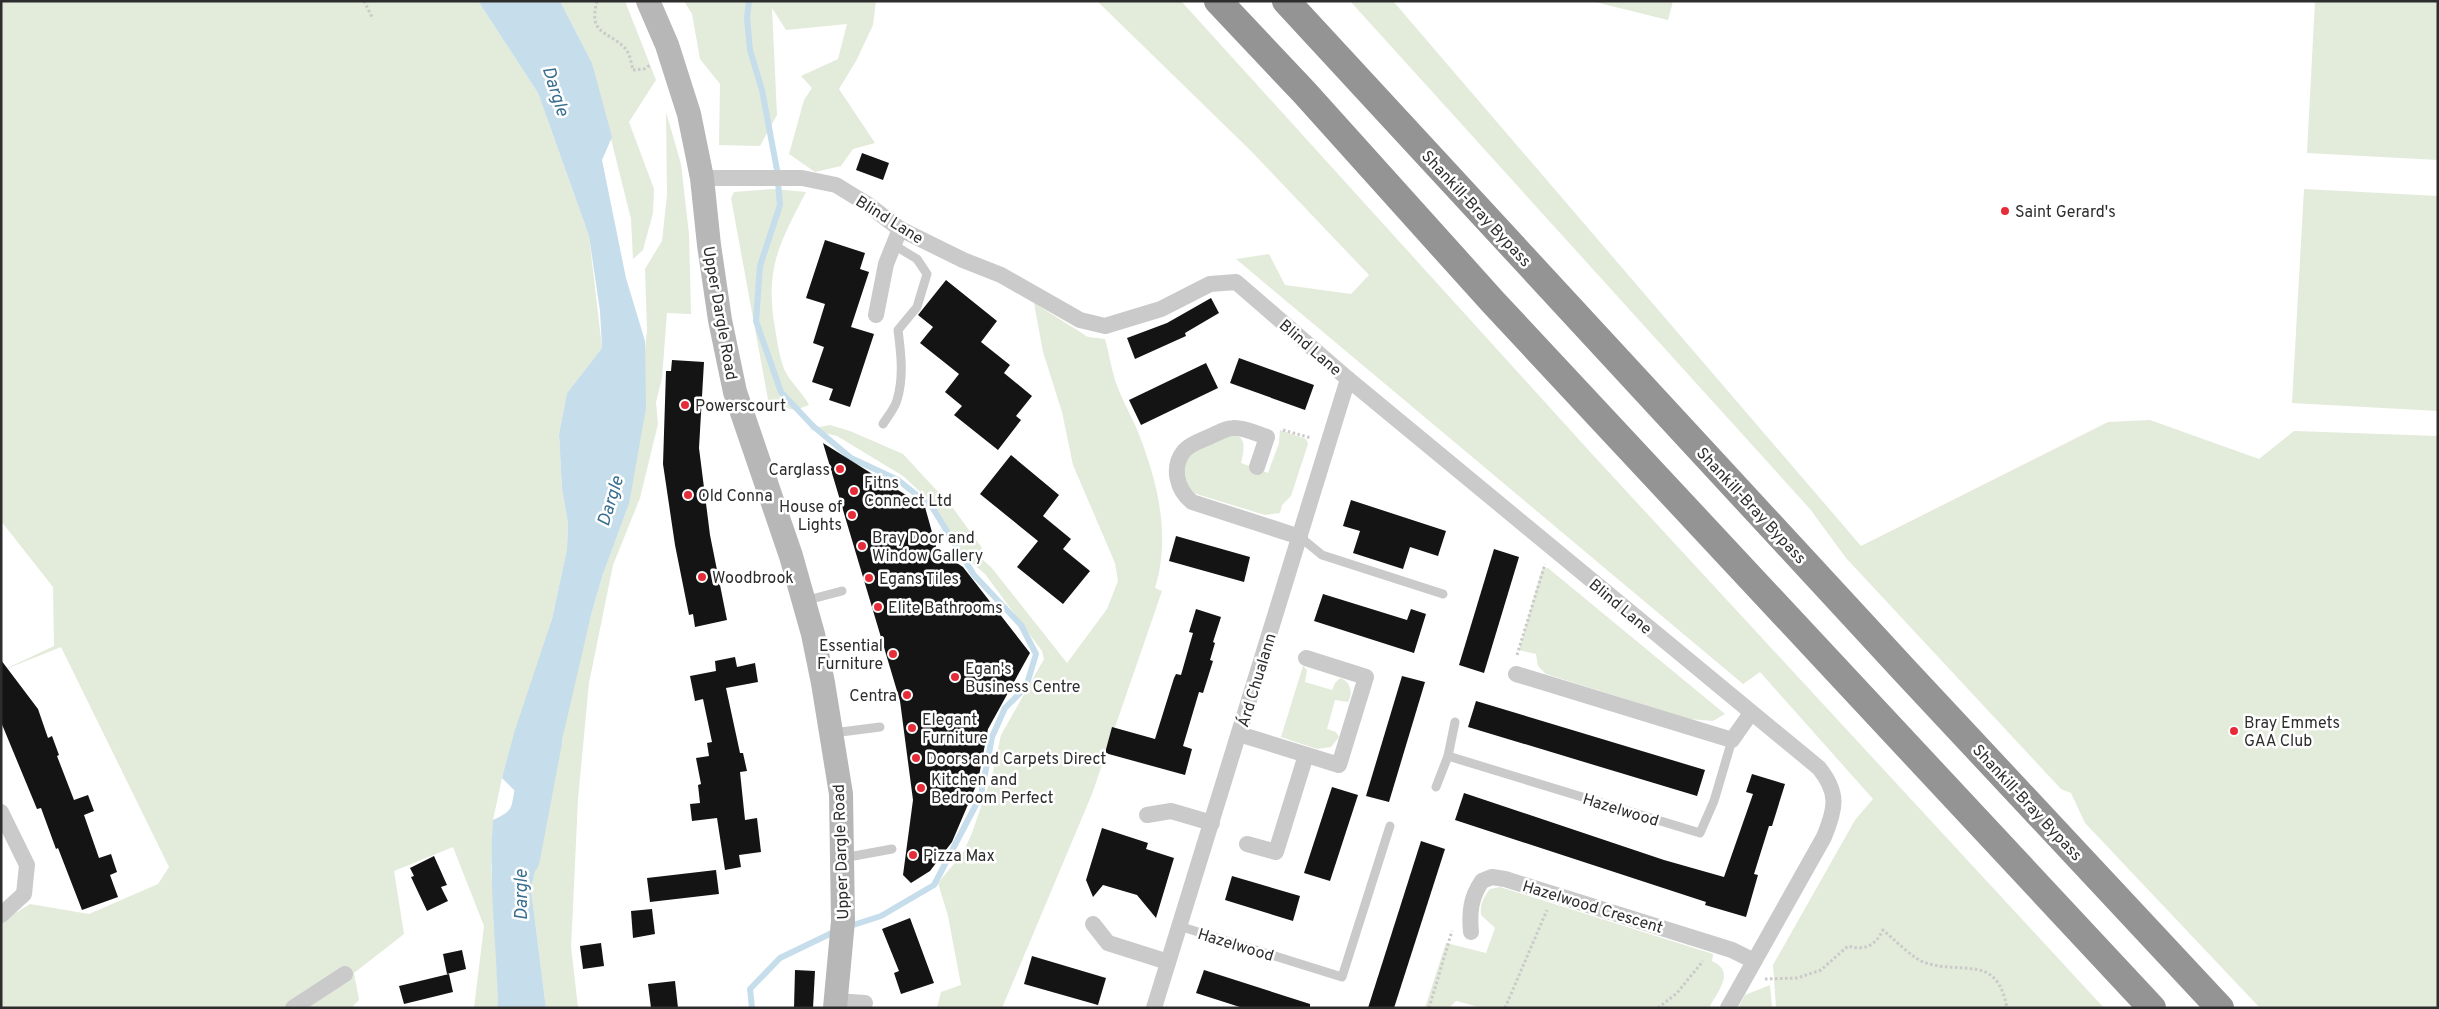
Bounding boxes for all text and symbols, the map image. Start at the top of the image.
water label: Dargle [536,64,574,120]
street label: Shankill-Bray Bypass [1416,147,1535,272]
street label: Blind Lane [851,192,927,249]
place label: Saint Gerard's [2015,203,2116,223]
marker: Saint Gerard's [1999,205,2011,217]
street label: Upper Dargle Road [697,245,741,382]
street label: Blind Lane [1274,316,1345,381]
place label: Powerscourt [695,397,786,417]
marker: Powerscourt [679,399,691,411]
street label: Shankill-Bray Bypass [1691,444,1810,569]
place label: Carglass [769,461,830,481]
marker: Carglass [834,463,846,475]
water label: Dargle [593,473,630,529]
place label: Fitns Connect Ltd [864,474,952,512]
marker: Fitns Connect Ltd [848,485,860,497]
place label: Old Conna [698,487,773,507]
marker: Old Conna [682,489,694,501]
place label: House of Lights [779,498,843,536]
marker: House of Lights [846,509,858,521]
place label: Bray Door and Window Gallery [872,529,983,567]
marker: Bray Door and Window Gallery [856,540,868,552]
place label: Woodbrook [712,569,794,589]
place label: Egans Tiles [879,570,959,590]
marker: Woodbrook [696,571,708,583]
marker: Egans Tiles [863,572,875,584]
street label: Blind Lane [1584,575,1655,640]
place label: Elite Bathrooms [888,599,1003,619]
marker: Elite Bathrooms [872,601,884,613]
street label: Árd Chualann [1232,631,1282,730]
place label: Essential Furniture [817,637,883,675]
marker: Essential Furniture [887,648,899,660]
place label: Egan's Business Centre [965,660,1080,698]
marker: Egan's Business Centre [949,671,961,683]
place label: Centra [849,687,897,707]
marker: Centra [901,689,913,701]
place label: Elegant Furniture [922,711,988,749]
place label: Bray Emmets GAA Club [2244,714,2340,752]
marker: Elegant Furniture [906,722,918,734]
marker: Bray Emmets GAA Club [2228,725,2240,737]
street label: Shankill-Bray Bypass [1967,741,2086,866]
place label: Doors and Carpets Direct [926,750,1106,770]
marker: Doors and Carpets Direct [910,752,922,764]
place label: Kitchen and Bedroom Perfect [931,771,1054,809]
marker: Kitchen and Bedroom Perfect [915,782,927,794]
street label: Upper Dargle Road [830,784,854,920]
street label: Hazelwood [1580,790,1661,832]
place label: Pizza Max [923,847,995,867]
marker: Pizza Max [907,849,919,861]
water label: Dargle [511,869,534,921]
street label: Hazelwood Crescent [1520,877,1665,939]
street label: Hazelwood [1195,925,1276,967]

